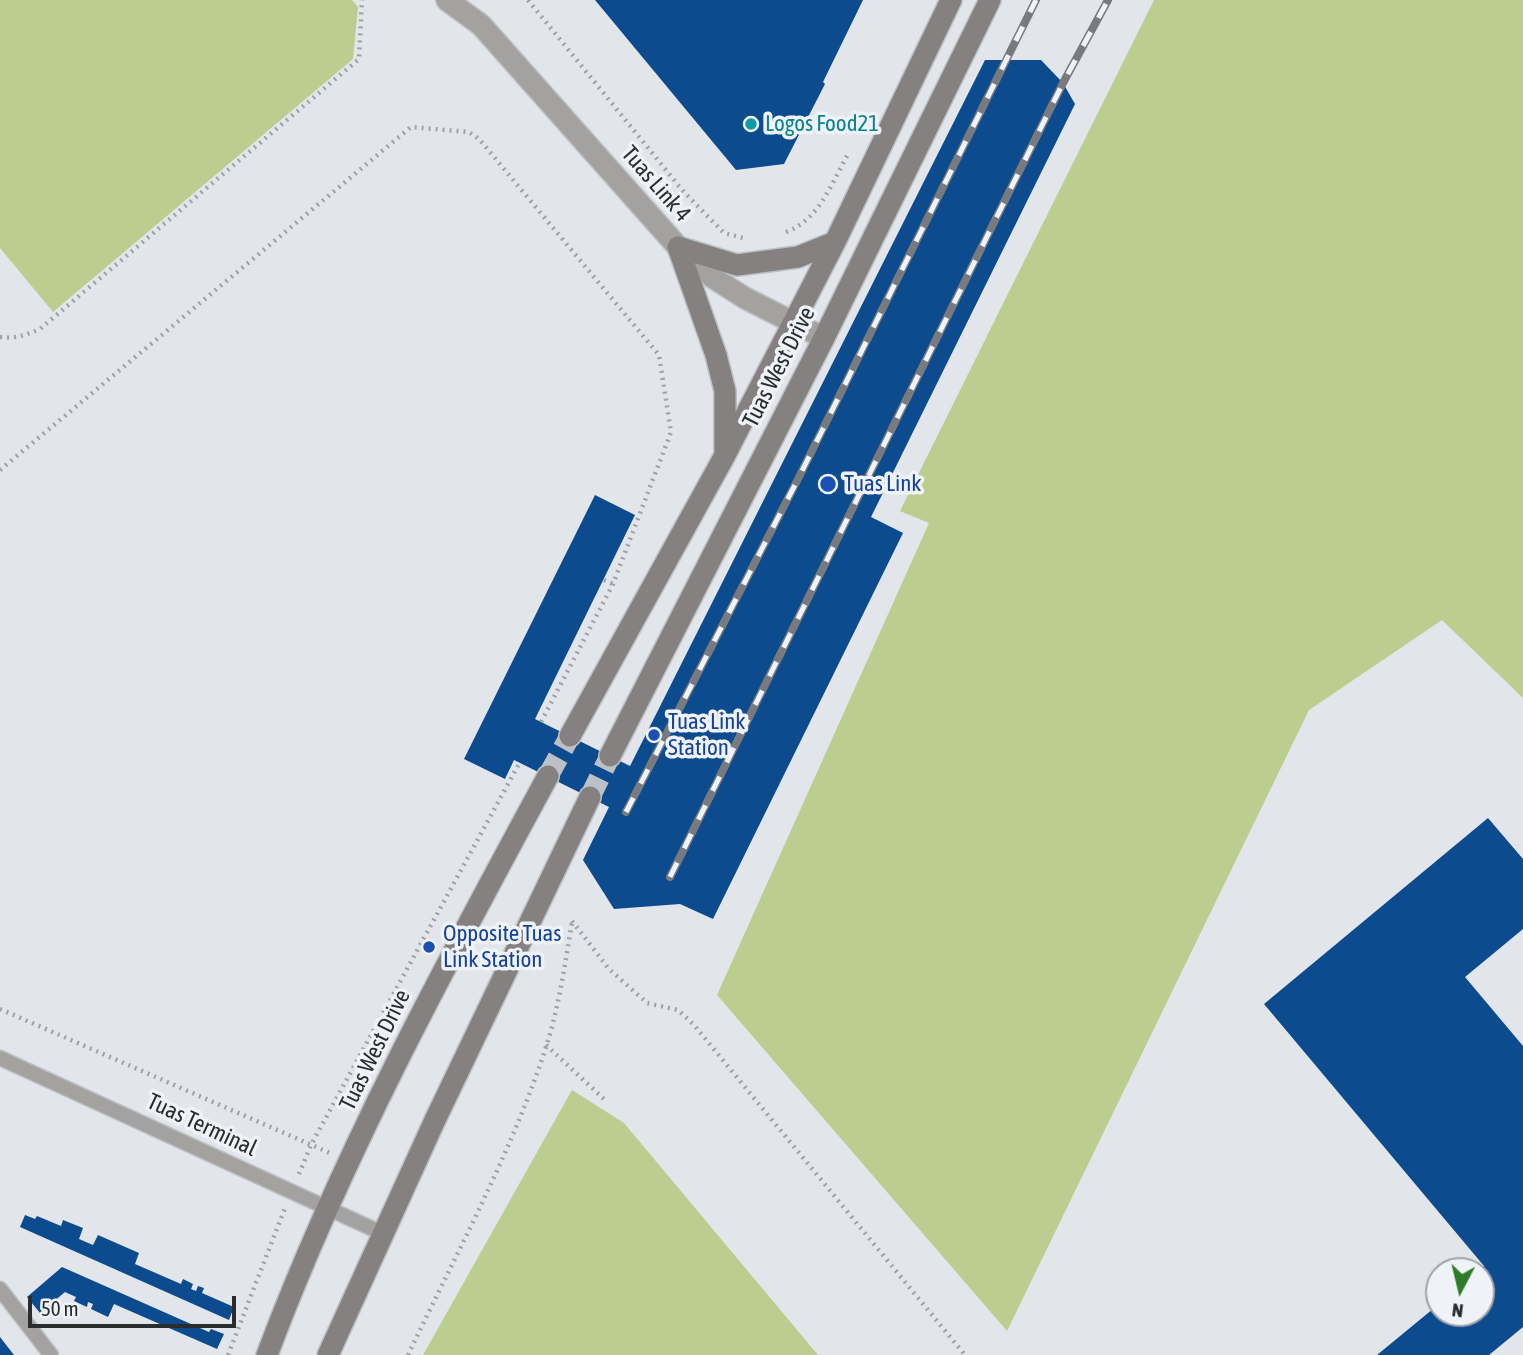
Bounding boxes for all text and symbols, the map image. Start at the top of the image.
place label: Logos Food21 [765,110,879,138]
marker: Logos Food21 [743,116,759,132]
street label: Tuas Link 4 [616,140,696,228]
street label: Tuas West Drive [737,302,821,432]
place label: Tuas Link [844,470,921,498]
marker: Tuas Link [818,474,838,494]
place label: Tuas Link Station [668,708,745,762]
marker: Tuas Link Station [646,727,662,743]
place label: Opposite Tuas Link Station [443,920,561,974]
marker: Opposite Tuas Link Station [421,939,437,955]
street label: Tuas West Drive [334,985,416,1115]
street label: Tuas Terminal [143,1088,261,1162]
north arrow [1425,1257,1495,1327]
scale bar [32,1282,240,1326]
text: 50 m [41,1296,79,1320]
text: N [1451,1299,1465,1322]

